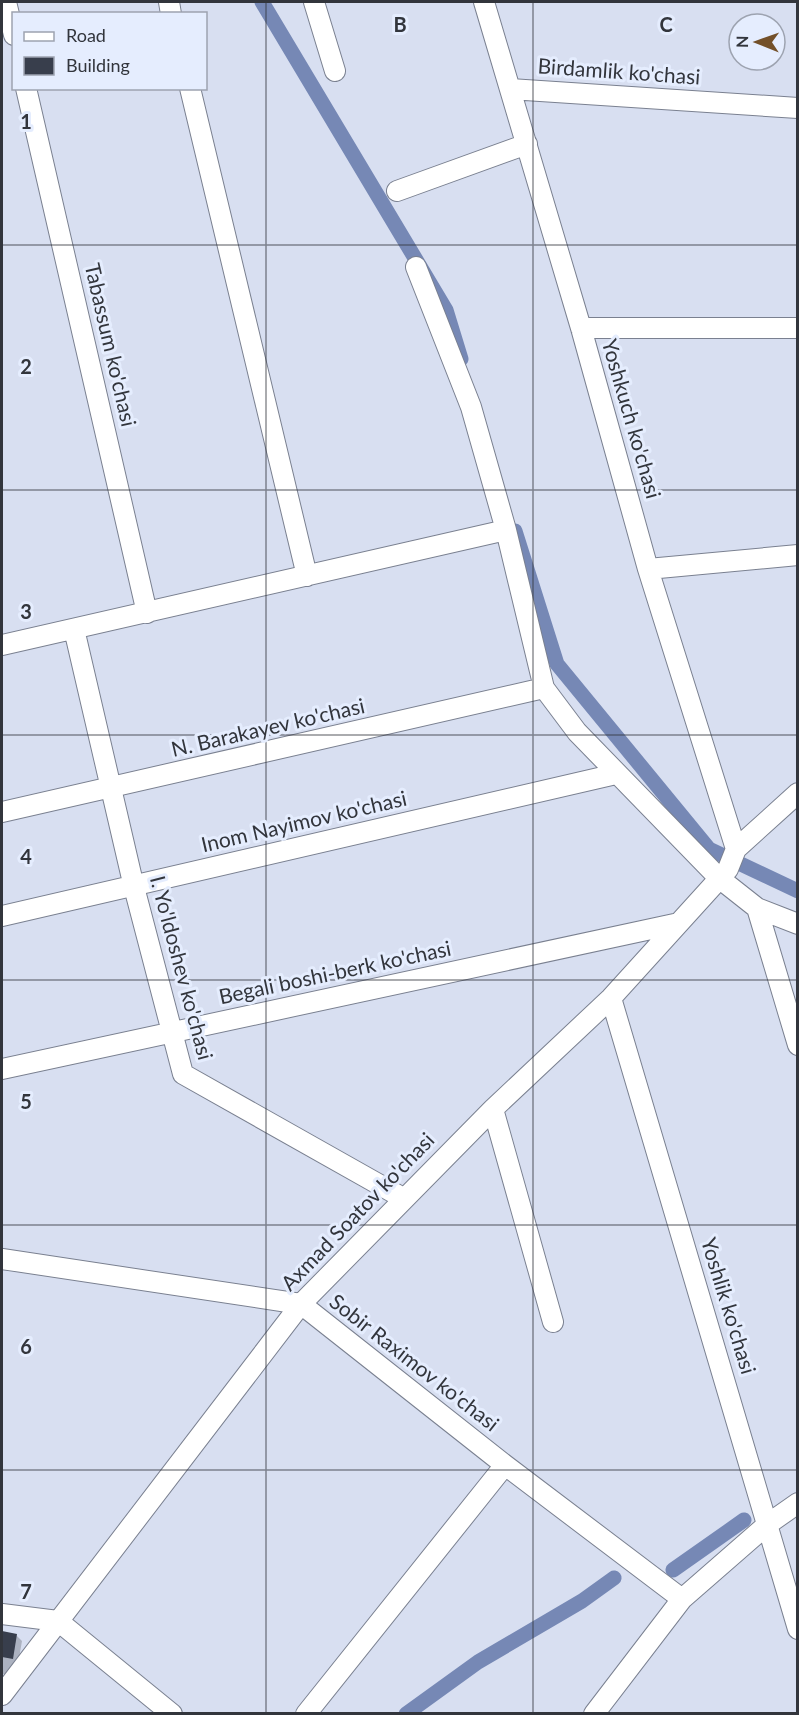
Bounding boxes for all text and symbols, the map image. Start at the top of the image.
legend [12,12,207,90]
text: B [393,12,407,36]
text: C [659,12,673,36]
north arrow [727,12,787,72]
text: Road [66,24,106,46]
text: N [732,35,751,48]
street label: Birdamlik ko'chasi [537,52,701,89]
text: Building [66,54,130,76]
text: 1 [20,109,32,133]
street label: Tabassum ko'chasi [81,261,142,429]
street label: Yoshkuch ko'chasi [598,336,667,501]
text: 2 [20,354,32,378]
text: 3 [20,599,32,623]
street label: N. Barakayev ko'chasi [168,692,367,761]
street label: Inom Nayimov ko'chasi [199,785,409,856]
text: 4 [20,844,32,868]
street label: I. Yo'ldoshev ko'chasi [146,873,219,1062]
street label: Begali boshi-berk ko'chasi [216,935,453,1008]
text: 5 [20,1089,32,1113]
street label: Axmad Soatov ko'chasi [275,1127,439,1295]
street label: Yoshlik ko'chasi [697,1234,762,1377]
street label: Sobir Raximov ko'chasi [325,1288,505,1436]
text: 6 [20,1334,32,1358]
text: 7 [20,1579,32,1603]

